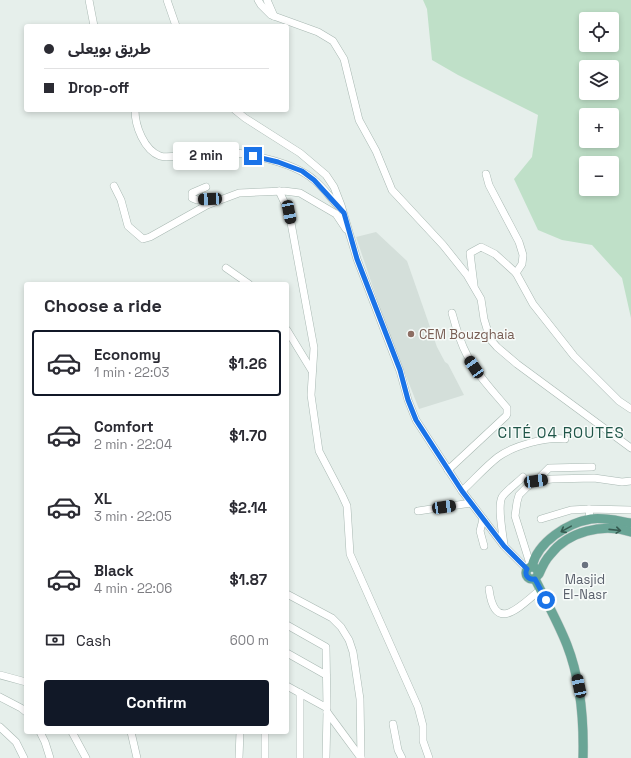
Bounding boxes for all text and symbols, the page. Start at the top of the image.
map controls [579,12,619,196]
button: locate [579,12,619,52]
text: طريق بويعلى [68,39,151,58]
button: layers [579,60,619,100]
text: Drop-off [68,78,129,97]
button: + [579,108,619,148]
callout: 2 min [173,142,239,170]
text: 2 min [189,147,223,164]
route end [244,147,262,165]
button: − [579,156,619,196]
car [198,192,222,206]
car [281,199,297,225]
text: Choose a ride [44,294,162,317]
place label: CEM Bouzghaia [419,326,515,343]
marker: CEM Bouzghaia [406,329,416,339]
icon: car [46,345,82,381]
text: Economy [94,345,161,364]
text: $1.26 [228,354,267,373]
car [462,354,486,380]
text: 1 min · 22:03 [94,364,169,381]
icon: car [46,417,82,453]
text: Comfort [94,417,154,436]
district label: CITÉ 04 ROUTES [497,423,625,442]
text: $1.70 [229,426,267,445]
text: 2 min · 22:04 [94,436,172,453]
car [523,473,549,489]
icon: car [46,489,82,525]
text: XL [94,489,112,508]
text: $2.14 [229,498,267,517]
car [431,499,457,515]
text: 3 min · 22:05 [94,508,172,525]
one-way arrow [560,525,572,533]
one-way arrow [608,526,621,533]
marker: Masjid El-Nasr [580,560,590,570]
icon: car [46,561,82,597]
text: Black [94,561,134,580]
text: $1.87 [229,570,267,589]
place label: Masjid El-Nasr [563,571,607,603]
text: 4 min · 22:06 [94,580,172,597]
route start [537,591,555,609]
icon: cash [44,629,66,651]
text: Cash [76,631,111,650]
text: 600 m [230,632,269,649]
car [571,673,587,699]
button: Confirm [44,680,269,726]

